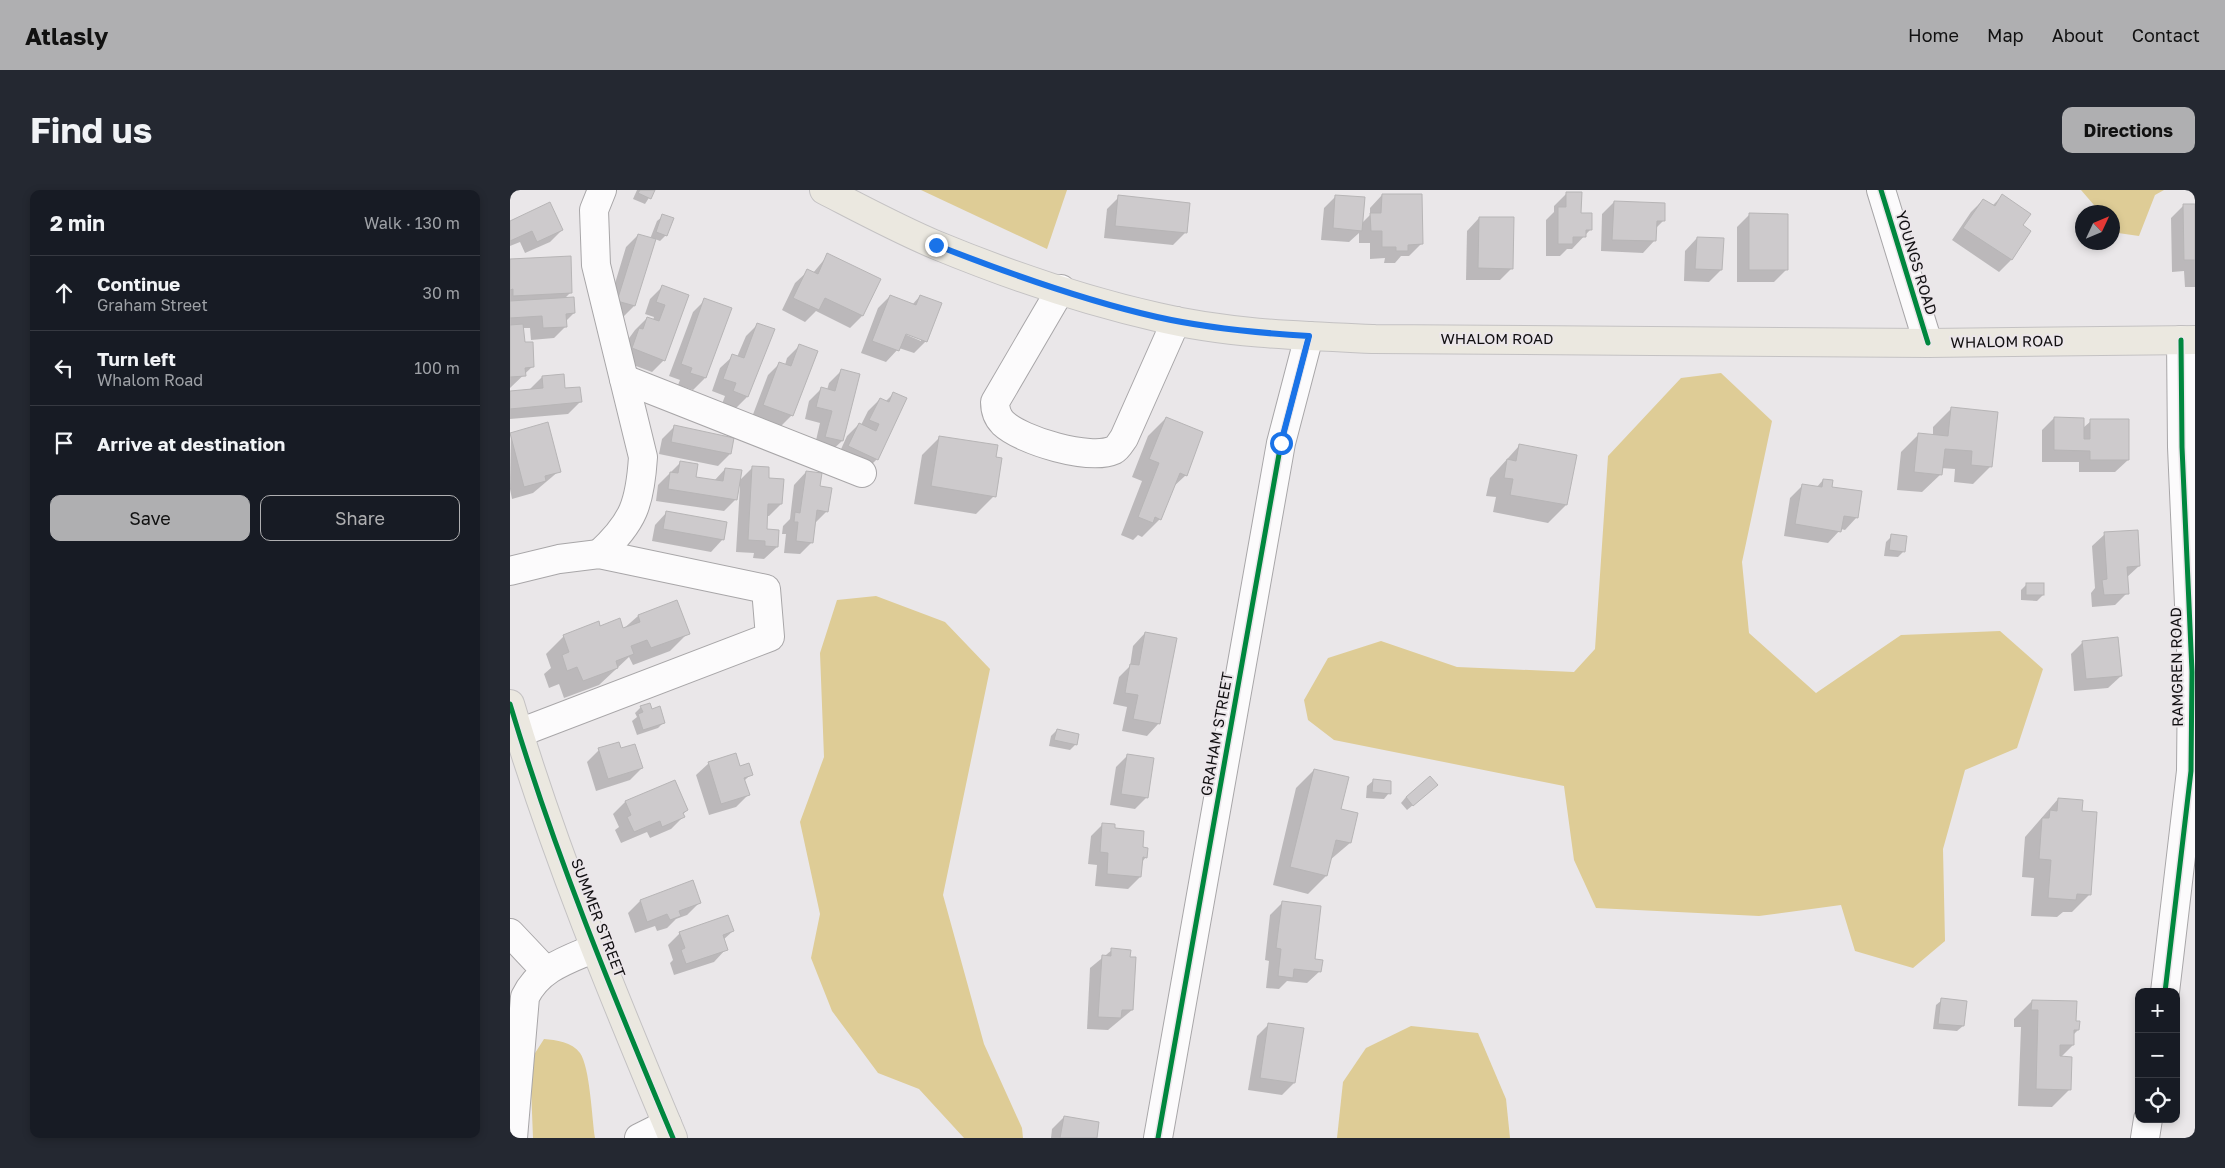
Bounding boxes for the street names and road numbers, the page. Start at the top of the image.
street label: YOUNGS ROAD [1893,208,1941,317]
street label: WHALOM ROAD [1440,329,1554,347]
street label: WHALOM ROAD [1950,331,2064,351]
street label: RAMGREN ROAD [2166,607,2186,727]
street label: GRAHAM STREET [1196,670,1236,797]
street label: SUMMER STREET [568,856,630,980]

